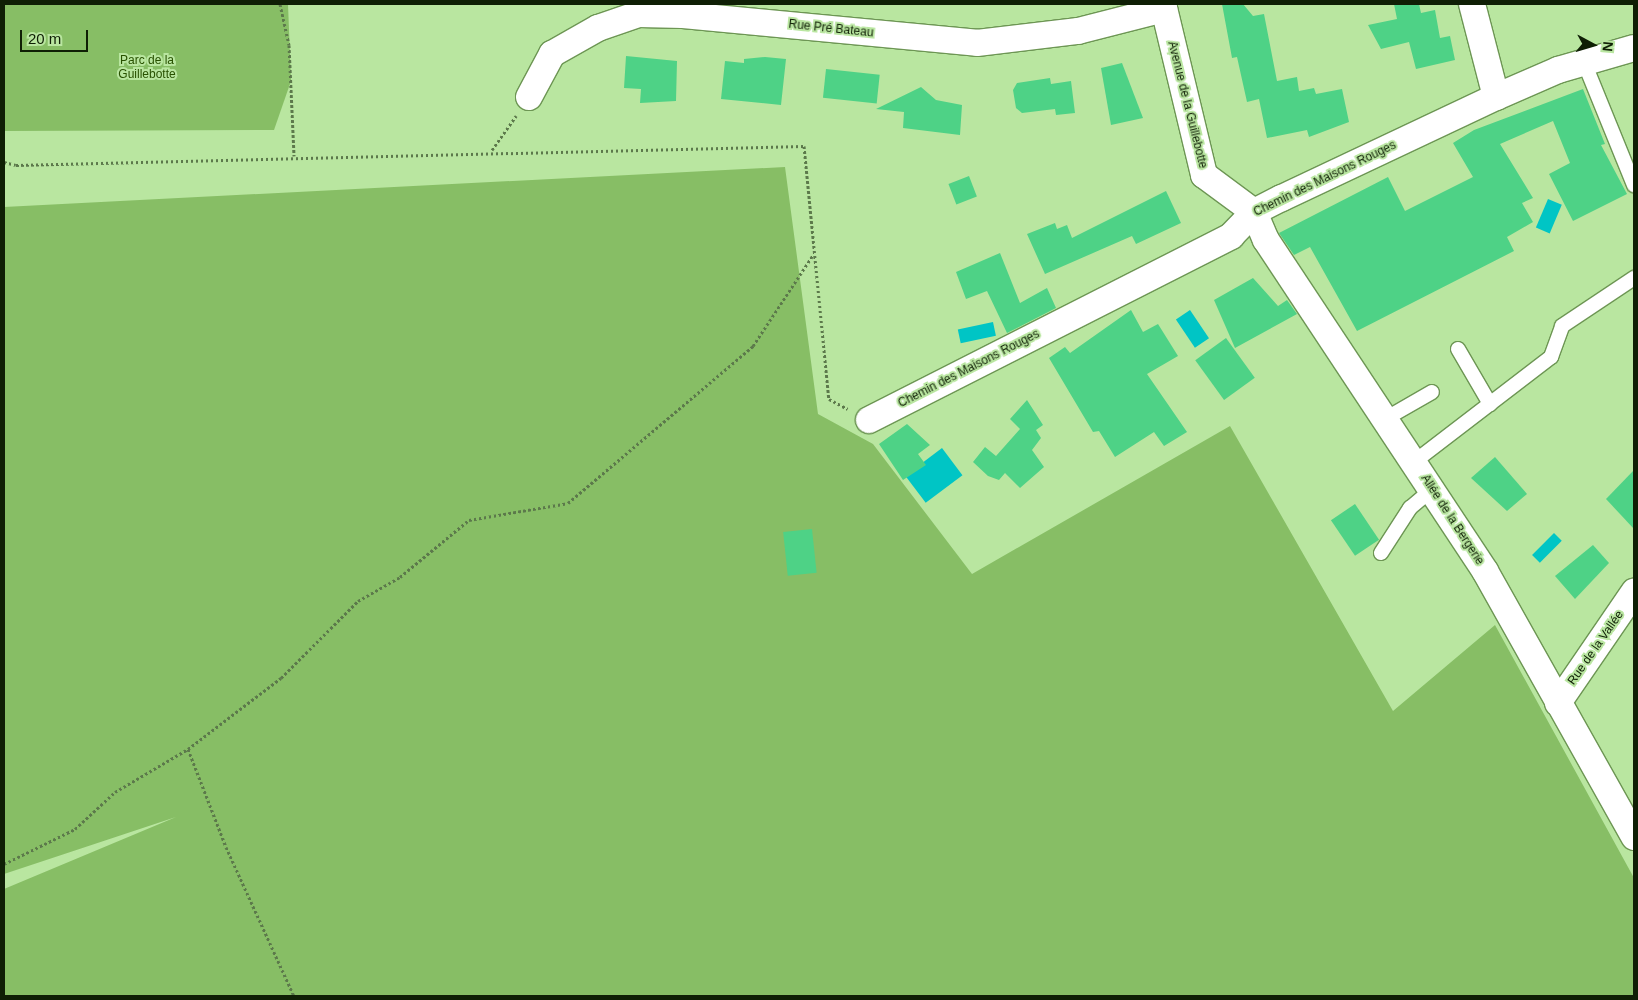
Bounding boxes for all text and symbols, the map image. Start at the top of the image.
street label: Rue Pré Bateau [788,17,874,41]
scale bar [22,20,90,52]
north arrow [1568,20,1618,70]
text: 20 m [28,30,61,47]
street label: Avenue de la Guillebotte [1164,40,1210,170]
text: N [1599,41,1616,52]
park label: Parc de la Guillebotte [118,54,176,82]
street label: Chemin des Maisons Rouges [1251,138,1399,220]
street label: Chemin des Maisons Rouges [896,327,1042,411]
street label: Allée de la Bergerie [1417,472,1487,568]
street label: Rue de la Vallée [1565,608,1627,688]

